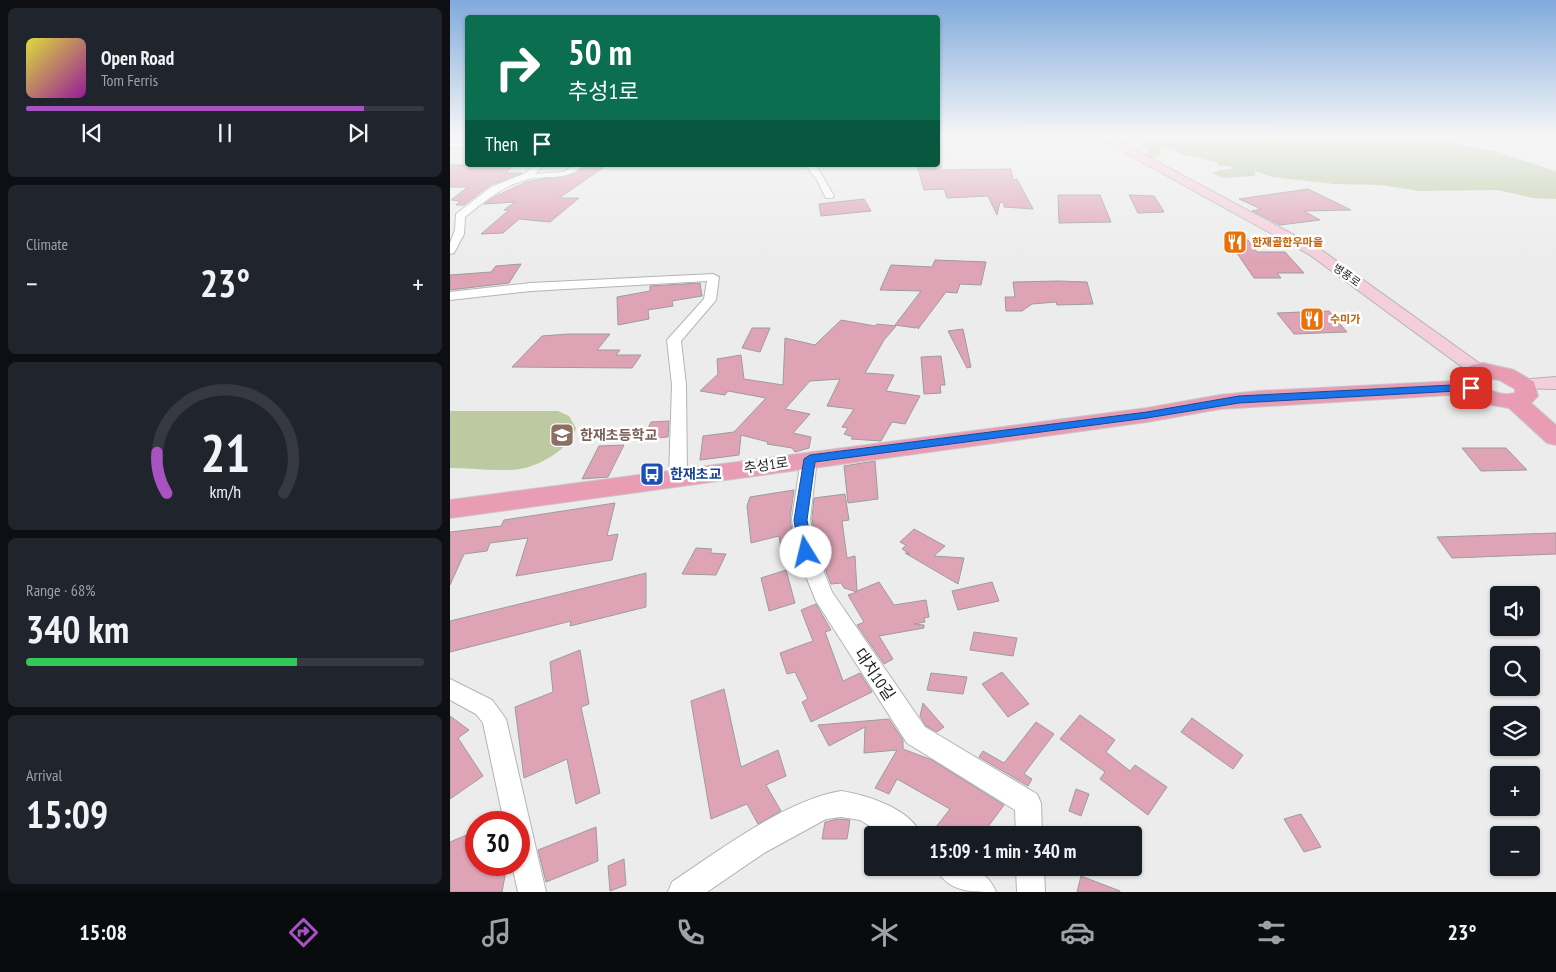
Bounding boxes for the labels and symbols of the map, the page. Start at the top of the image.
restaurant icon: 한재골한우마을 [1222,229,1248,255]
place label: 한재골한우마을 [1252,235,1323,249]
street label: 병풍로 [1331,261,1363,289]
restaurant icon: 수미가 [1299,306,1325,332]
place label: 수미가 [1330,312,1360,326]
pin [1450,367,1492,409]
school or university icon: 한재초등학교 [549,422,575,448]
place label: 한재초등학교 [580,426,657,444]
street label: 추성1로 [742,453,790,477]
bus stop icon: 한재초교 [639,461,665,487]
place label: 한재초교 [670,465,722,483]
position arrow [779,525,831,577]
street label: 대치10길 [850,644,900,704]
speed limit sign: 30 [465,811,530,876]

